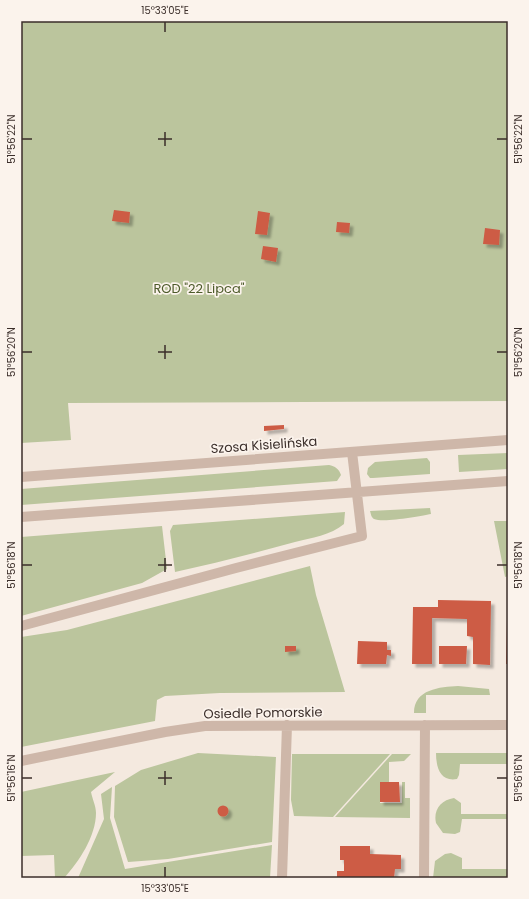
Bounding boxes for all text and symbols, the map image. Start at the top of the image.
text: 15°33'05"E [141,3,189,18]
text: 51°56'22"N [4,114,19,164]
text: 51°56'22"N [511,114,526,164]
park label: ROD "22 Lipca" [153,279,245,298]
text: 51°56'20"N [4,327,19,377]
text: 51°56'20"N [511,327,526,377]
street label: Szosa Kisielińska [210,432,318,458]
text: 51°56'18"N [4,541,19,589]
text: 51°56'18"N [511,541,526,589]
street label: Osiedle Pomorskie [203,702,323,724]
text: 51°56'16"N [4,754,19,802]
text: 51°56'16"N [511,754,526,802]
text: 15°33'05"E [141,881,189,896]

